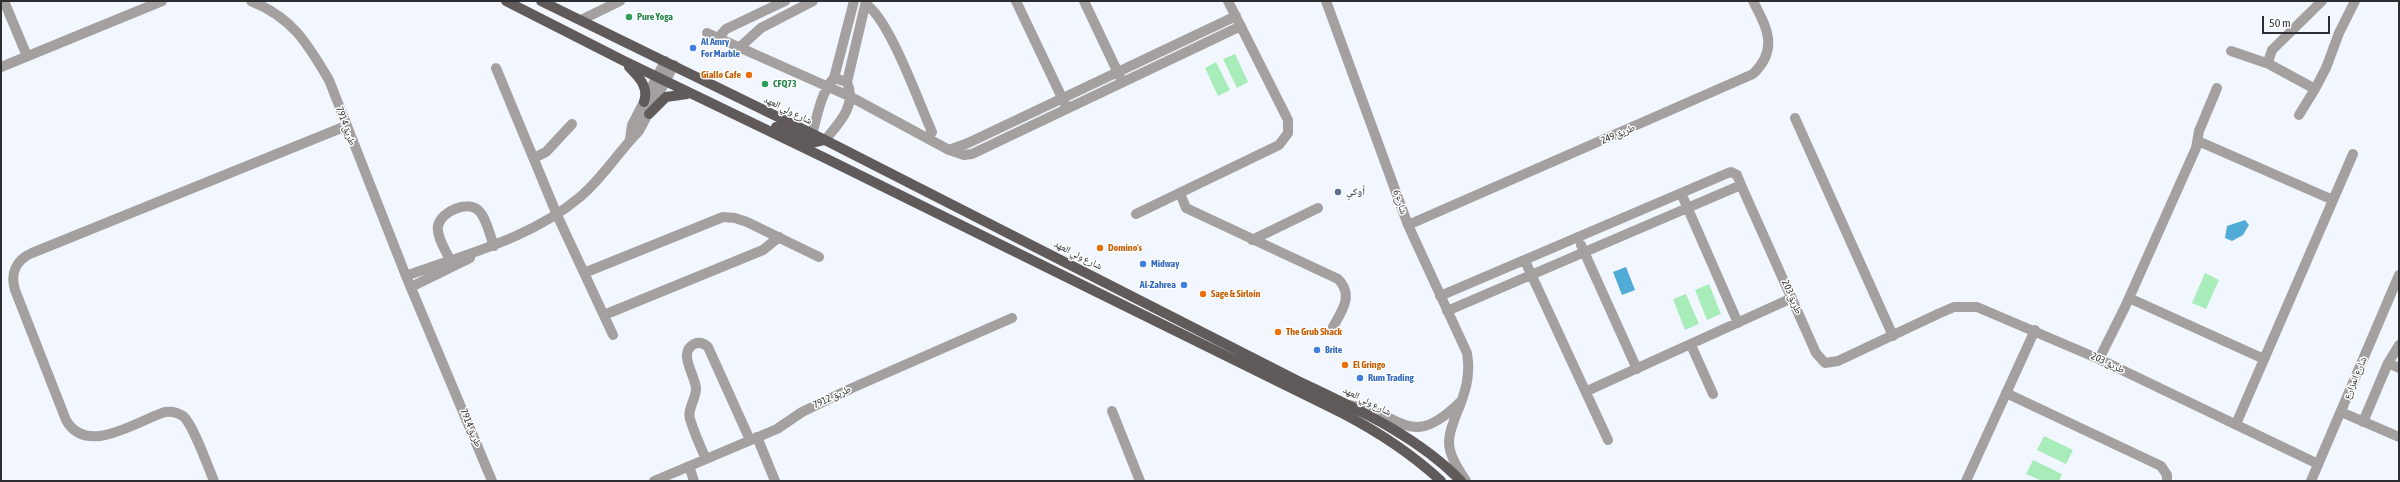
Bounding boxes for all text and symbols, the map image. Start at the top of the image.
scale bar [2264,8,2332,34]
place label: Pure Yoga [637,11,673,23]
marker: Pure Yoga [624,12,634,22]
text: 50 m [2269,16,2291,30]
place label: Al Amry For Marble [701,36,740,60]
marker: Al Amry For Marble [688,43,698,53]
place label: Giallo Cafe [701,69,741,81]
marker: Giallo Cafe [744,70,754,80]
place label: CFQ73 [773,78,797,90]
marker: CFQ73 [760,79,770,89]
street label: شارع ولي العهد [762,93,814,127]
street label: طريق 7914 [333,105,359,147]
street label: طريق 249 [1599,121,1637,147]
place label: أوكي [1346,186,1365,198]
marker: أوكي [1333,187,1343,197]
street label: شارع 6 [1390,188,1410,216]
street label: شارع ولي العهد [1052,238,1104,272]
place label: Domino's [1108,242,1142,254]
marker: Domino's [1095,243,1105,253]
place label: Midway [1151,258,1179,270]
marker: Midway [1138,259,1148,269]
street label: طريق 203 [1779,278,1805,316]
place label: Al-Zahrea [1140,279,1176,291]
marker: Al-Zahrea [1179,280,1189,290]
place label: Sage & Sirloin [1211,288,1260,300]
marker: Sage & Sirloin [1198,289,1208,299]
place label: The Grub Shack [1286,326,1342,338]
marker: The Grub Shack [1273,327,1283,337]
place label: Brite [1325,344,1342,356]
marker: Brite [1312,345,1322,355]
street label: طريق 203 [2089,350,2127,376]
street label: شارع المزارع [2341,355,2369,401]
place label: El Gringo [1353,359,1385,371]
marker: El Gringo [1340,360,1350,370]
place label: Rum Trading [1368,372,1414,384]
marker: Rum Trading [1355,373,1365,383]
street label: طريق 7912 [811,383,853,411]
street label: شارع ولي العهد [1341,384,1393,418]
street label: طريق 7914 [458,407,484,449]

